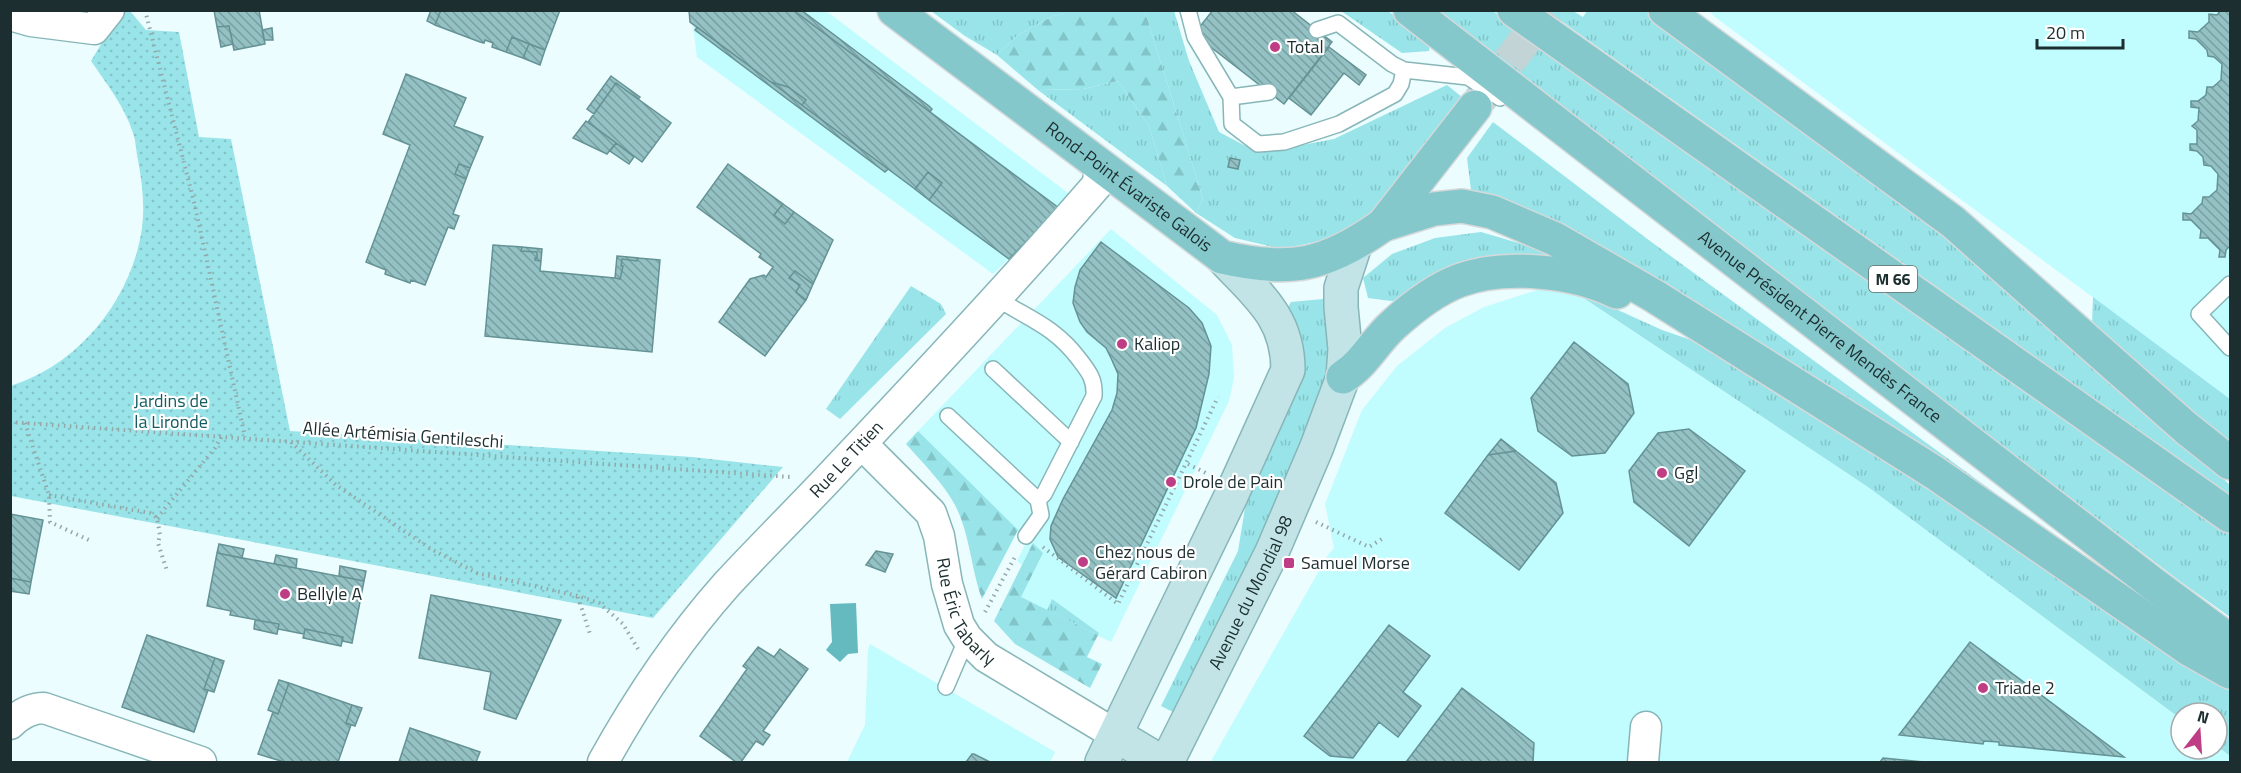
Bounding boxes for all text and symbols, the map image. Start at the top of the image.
scale bar [2037,12,2122,50]
text: 20 m [2046,19,2085,46]
place label: Total [1287,33,1324,60]
marker: Total [1268,40,1282,54]
street label: Rond-Point Évariste Galois [1040,115,1218,258]
street label: Avenue Président Pierre Mendès France [1693,223,1948,429]
road number: M 66 [1869,266,1917,292]
place label: Kaliop [1134,330,1180,357]
marker: Kaliop [1115,337,1129,351]
park label: Jardins de la Lironde [134,387,208,435]
street label: Allée Artémisia Gentileschi [302,414,504,455]
street label: Rue Le Titien [803,414,889,504]
place label: Ggl [1674,459,1698,486]
marker: Ggl [1655,466,1669,480]
place label: Drole de Pain [1183,468,1283,495]
marker: Drole de Pain [1164,475,1178,489]
street label: Avenue du Mondial 98 [1201,511,1299,674]
place label: Chez nous de Gérard Cabiron [1095,538,1207,586]
place label: Samuel Morse [1301,549,1410,576]
street label: Rue Éric Tabarly [930,555,1001,673]
marker: Chez nous de Gérard Cabiron [1076,555,1090,569]
marker: Samuel Morse [1282,556,1296,570]
place label: Bellyle A [297,580,362,607]
marker: Bellyle A [278,587,292,601]
place label: Triade 2 [1995,674,2055,701]
marker: Triade 2 [1976,681,1990,695]
north arrow [2169,701,2229,761]
text: N [2195,704,2212,730]

